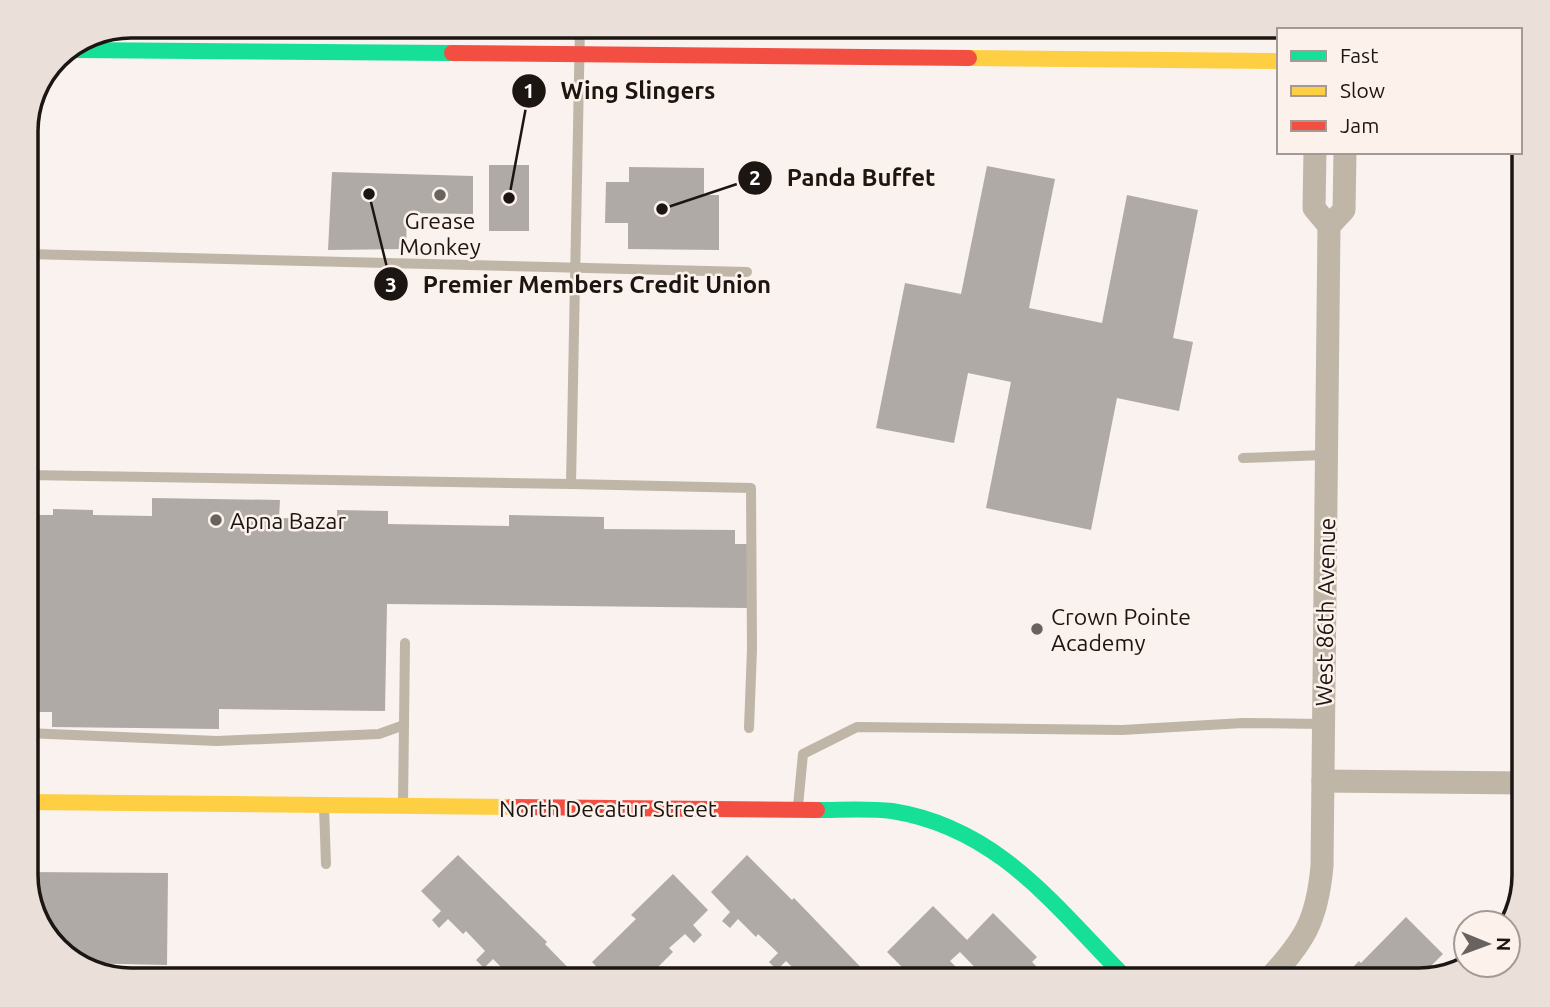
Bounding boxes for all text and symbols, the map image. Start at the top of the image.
legend [1277,28,1522,154]
text: Fast [1340,43,1378,67]
callout: Wing Slingers [511,68,729,113]
text: Wing Slingers [561,77,715,104]
text: 1 [523,78,535,102]
text: Slow [1340,78,1385,102]
text: Jam [1340,113,1379,137]
callout: Panda Buffet [737,155,949,200]
text: Panda Buffet [787,164,935,191]
text: 2 [749,165,761,189]
marker: Grease Monkey [432,187,448,203]
place label: Grease Monkey [399,208,481,259]
callout: Premier Members Credit Union [374,262,785,307]
text: Premier Members Credit Union [423,271,771,298]
text: 3 [385,272,397,296]
place label: Apna Bazar [230,508,346,533]
marker: Apna Bazar [208,512,224,528]
street label: West 86th Avenue [1311,517,1339,707]
place label: Crown Pointe Academy [1051,604,1191,655]
marker: Crown Pointe Academy [1029,621,1045,637]
street label: North Decatur Street [499,796,717,821]
north arrow [1452,909,1522,979]
text: N [1493,937,1515,952]

